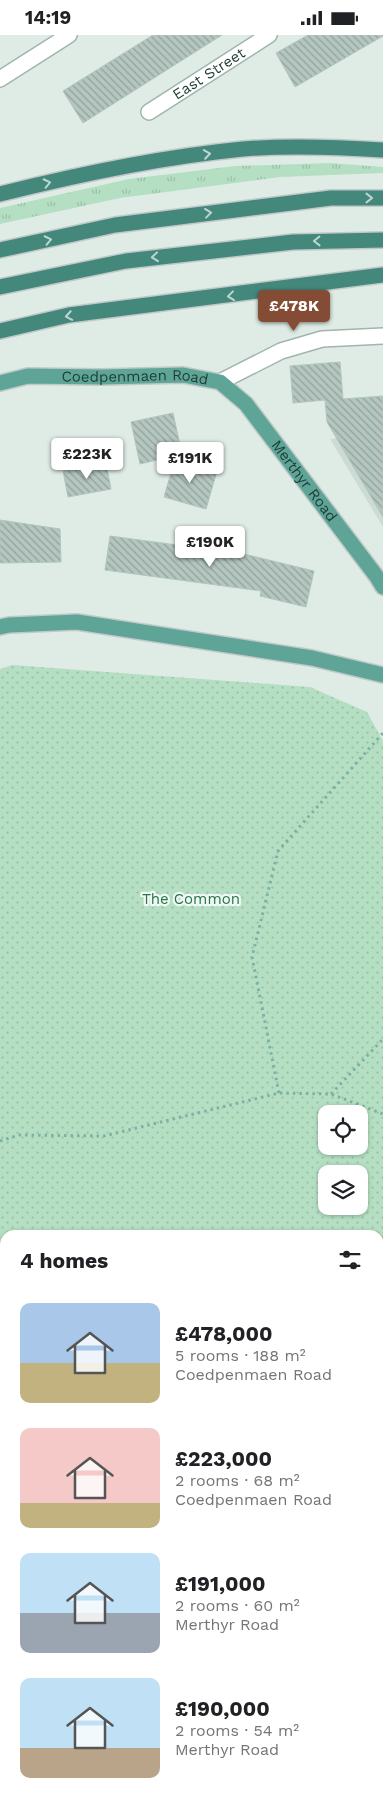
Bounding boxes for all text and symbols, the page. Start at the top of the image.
text: 14:19 [25,6,71,29]
street label: East Street [169,43,249,104]
one-way arrow [204,149,212,160]
one-way arrow [43,178,52,188]
one-way arrow [366,193,374,203]
one-way arrow [204,209,212,219]
one-way arrow [43,235,52,245]
one-way arrow [313,236,321,247]
one-way arrow [151,251,159,262]
pin: £478K [259,289,329,332]
one-way arrow [226,290,234,301]
text: £478K [269,296,319,315]
one-way arrow [65,310,74,320]
street label: Coedpenmaen Road [61,366,210,389]
street label: Merthyr Road [268,436,341,525]
pin: £223K [52,437,122,480]
pin: £191K [155,441,225,484]
text: £223K [62,444,112,463]
text: £191K [168,448,212,467]
pin: £190K [175,525,245,568]
text: £190K [186,532,234,551]
park label: The Common [142,890,240,908]
map controls [318,1105,368,1215]
button: locate [318,1105,368,1155]
button: layers [318,1165,368,1215]
icon: filters [336,1246,364,1274]
text: 4 homes [20,1248,108,1273]
text: £478,000 [175,1321,273,1346]
icon: home [60,1323,120,1383]
text: 5 rooms · 188 m² [175,1346,306,1365]
text: Coedpenmaen Road [175,1365,332,1384]
text: £223,000 [175,1446,272,1471]
icon: home [60,1448,120,1508]
text: 2 rooms · 68 m² [175,1471,300,1490]
text: Coedpenmaen Road [175,1490,332,1509]
text: £191,000 [175,1571,266,1596]
icon: home [60,1573,120,1633]
text: 2 rooms · 60 m² [175,1596,300,1615]
text: Merthyr Road [175,1615,279,1634]
text: £190,000 [175,1696,270,1721]
icon: home [60,1698,120,1758]
text: 2 rooms · 54 m² [175,1721,299,1740]
text: Merthyr Road [175,1740,279,1759]

